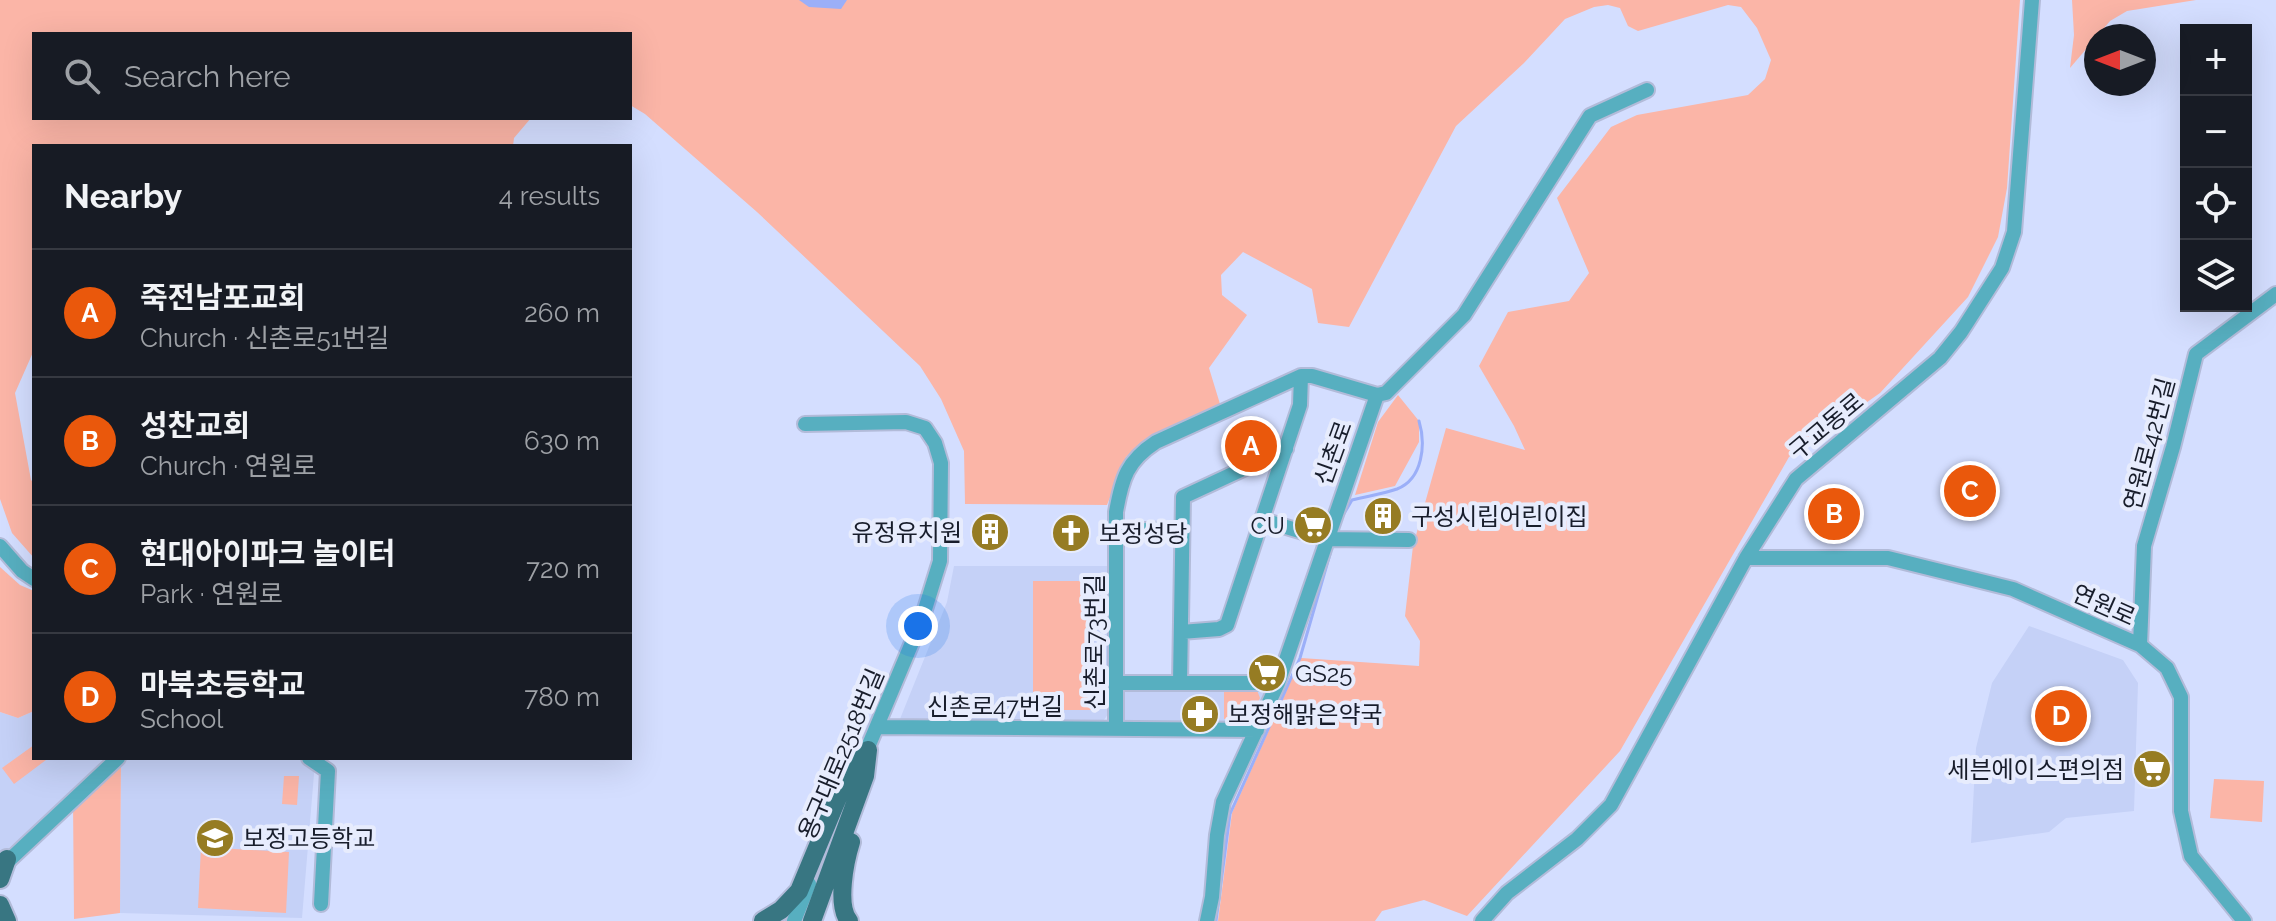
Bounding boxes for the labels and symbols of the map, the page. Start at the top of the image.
north arrow [2084,24,2156,96]
street label: 연원로42번길 [2117,375,2181,513]
street label: 구교동로 [1783,387,1869,465]
pin: A [1225,416,1277,476]
street label: 신촌로 [1308,417,1358,489]
pin: C [1944,461,1996,521]
pin: B [1808,484,1860,544]
building icon: 구성시립어린이집 [1362,495,1404,537]
place label: 구성시립어린이집 [1411,502,1588,531]
supermarket icon: CU [1292,504,1334,546]
building icon: 유정유치원 [969,511,1011,553]
place label: CU [1250,511,1285,540]
church icon: 보정성당 [1050,512,1092,554]
place label: 유정유치원 [852,518,962,547]
place label: 보정성당 [1099,519,1187,548]
street label: 신촌로73번길 [1080,574,1109,710]
street label: 연원로 [2068,578,2140,632]
your location [898,606,938,646]
supermarket icon: GS25 [1246,652,1288,694]
place label: GS25 [1295,659,1352,688]
street label: 용구대로2518번길 [792,664,890,844]
pin: D [2035,686,2087,746]
street label: 신촌로47번길 [927,692,1063,721]
pharmacy icon: 보정해맑은약국 [1179,693,1221,735]
place label: 보정해맑은약국 [1228,700,1383,729]
supermarket icon: 세븐에이스편의점 [2131,748,2173,790]
place label: 세븐에이스편의점 [1947,755,2124,784]
school or university icon: 보정고등학교 [194,817,236,859]
place label: 보정고등학교 [243,824,375,853]

